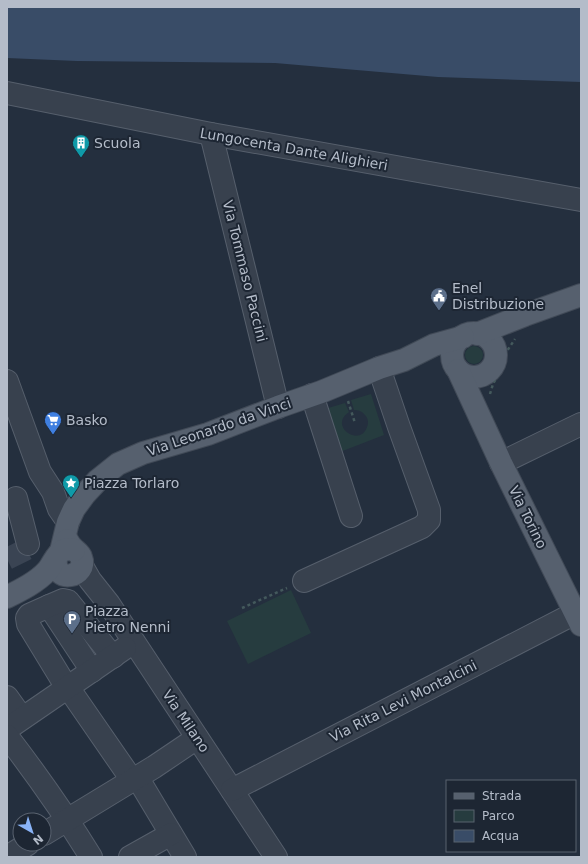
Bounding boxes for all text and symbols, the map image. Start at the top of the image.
street label: Lungocenta Dante Alighieri [199,125,389,173]
building icon: Scuola [71,133,91,158]
place label: Scuola [94,135,141,151]
street label: Via Tommaso Paccini [220,198,270,344]
place label: Enel Distribuzione [452,280,544,312]
public building icon: Enel Distribuzione [429,286,449,311]
street label: Via Leonardo da Vinci [145,395,293,459]
supermarket icon: Basko [43,410,63,435]
place label: Basko [66,412,108,428]
place icon: Piazza Torlaro [61,473,81,498]
place label: Piazza Torlaro [84,475,179,491]
street label: Via Torino [506,483,550,551]
place label: Piazza Pietro Nenni [85,603,170,635]
parking icon: Piazza Pietro Nenni [62,609,82,634]
street label: Via Rita Levi Montalcini [327,657,479,745]
street label: Via Milano [159,687,213,755]
legend [446,780,576,852]
text: Strada [482,789,522,803]
text: Parco [482,809,515,823]
north arrow [12,812,52,852]
text: Acqua [482,829,519,843]
text: N [30,831,46,847]

